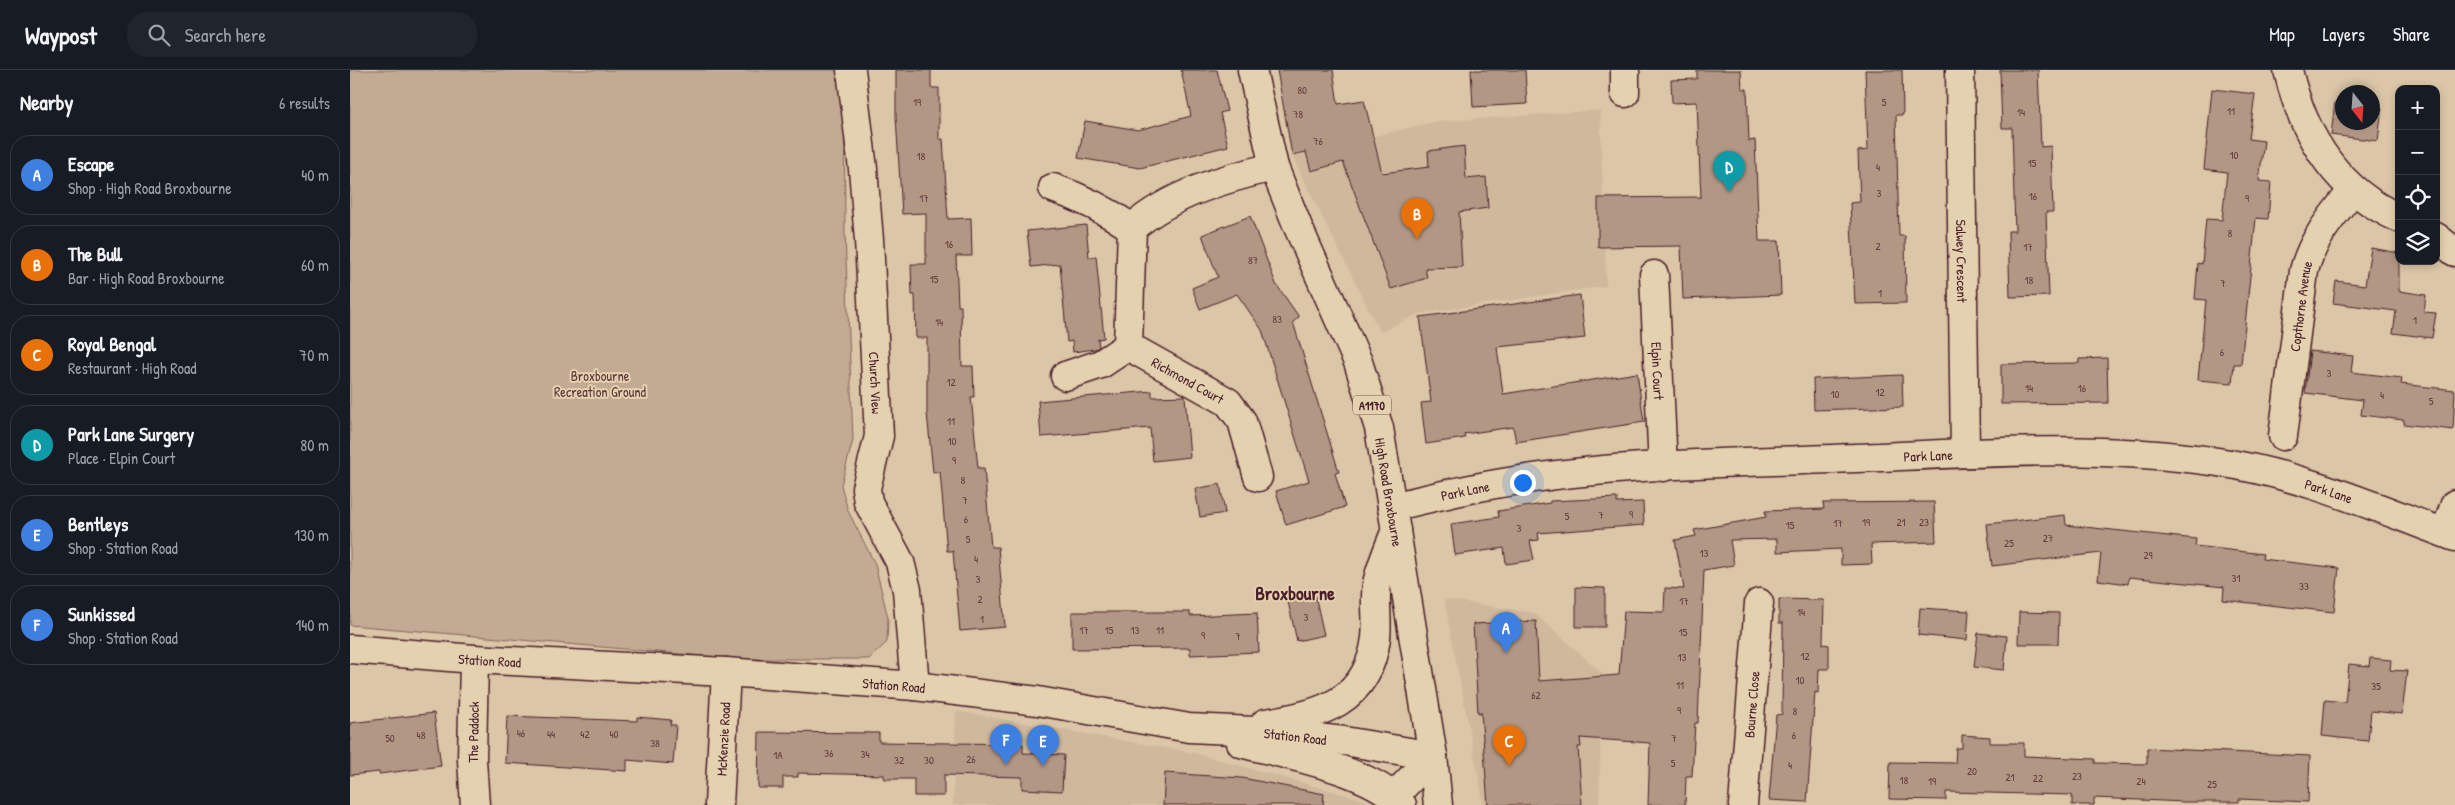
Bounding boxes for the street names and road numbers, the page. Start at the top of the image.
street label: Salwey Crescent [1952,219,1973,303]
street label: Copthorne Avenue [2284,257,2316,353]
street label: Elpin Court [1647,342,1669,400]
street label: Church View [865,351,887,415]
street label: Richmond Court [1149,352,1228,408]
road number: A1170 [1353,396,1391,414]
street label: High Road Broxbourne [1371,436,1408,548]
street label: Park Lane [1903,444,1954,465]
street label: Park Lane [2303,473,2356,507]
street label: Park Lane [1439,476,1491,504]
street label: Station Road [457,648,522,671]
street label: Bourne Close [1739,670,1763,738]
street label: Station Road [862,673,927,697]
street label: The Paddock [463,701,483,763]
street label: McKenzie Road [711,701,734,777]
street label: Station Road [1263,723,1328,749]

